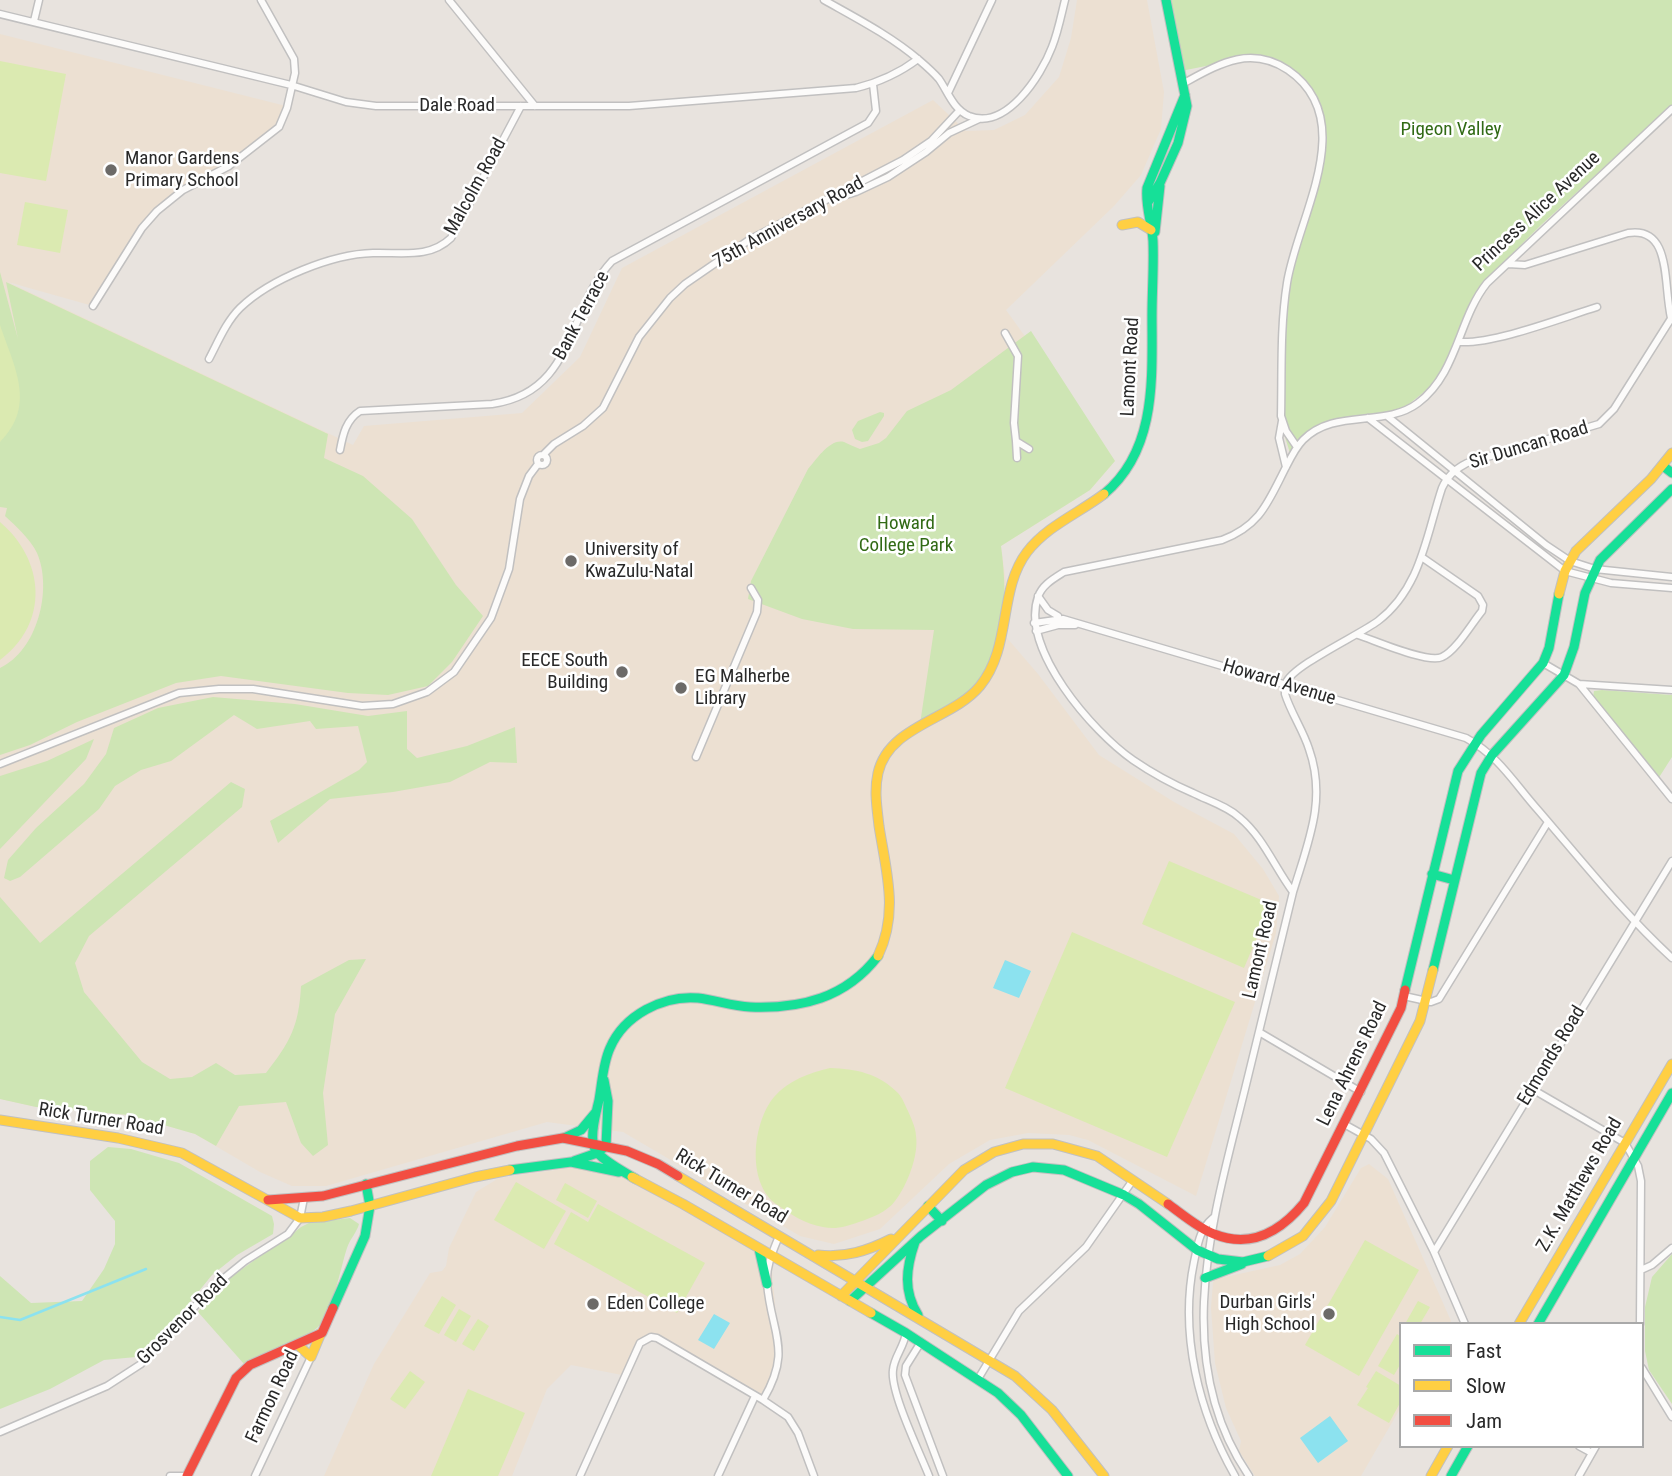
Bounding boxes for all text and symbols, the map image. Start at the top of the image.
street label: Dale Road [419,95,495,117]
park label: Pigeon Valley [1400,119,1502,141]
street label: Malcolm Road [440,135,512,239]
street label: Princess Alice Avenue [1469,147,1605,277]
place label: Manor Gardens Primary School [125,148,239,192]
marker: Manor Gardens Primary School [103,162,119,178]
street label: 75th Anniversary Road [710,172,868,274]
street label: Bank Terrace [549,268,615,364]
street label: Lamont Road [1117,317,1145,417]
street label: Sir Duncan Road [1467,417,1591,475]
park label: Howard College Park [859,513,953,557]
place label: University of KwaZulu-Natal [585,539,693,583]
marker: University of KwaZulu-Natal [563,553,579,569]
place label: EECE South Building [521,650,608,694]
street label: Howard Avenue [1220,655,1338,711]
marker: EECE South Building [614,664,630,680]
place label: EG Malherbe Library [695,666,790,710]
marker: EG Malherbe Library [673,680,689,696]
street label: Lamont Road [1239,899,1283,1001]
street label: Lena Ahrens Road [1313,998,1393,1130]
street label: Edmonds Road [1513,1002,1591,1110]
street label: Rick Turner Road [37,1099,165,1141]
street label: Z.K. Matthews Road [1532,1114,1628,1256]
street label: Rick Turner Road [671,1145,791,1229]
street label: Grosvenor Road [133,1270,233,1370]
place label: Durban Girls' High School [1219,1292,1315,1336]
place label: Eden College [607,1293,704,1315]
marker: Eden College [585,1296,601,1312]
marker: Durban Girls' High School [1321,1306,1337,1322]
legend [1399,1322,1644,1448]
text: Fast [1466,1339,1502,1363]
street label: Farmon Road [242,1347,304,1447]
text: Slow [1466,1374,1506,1398]
text: Jam [1466,1409,1502,1433]

